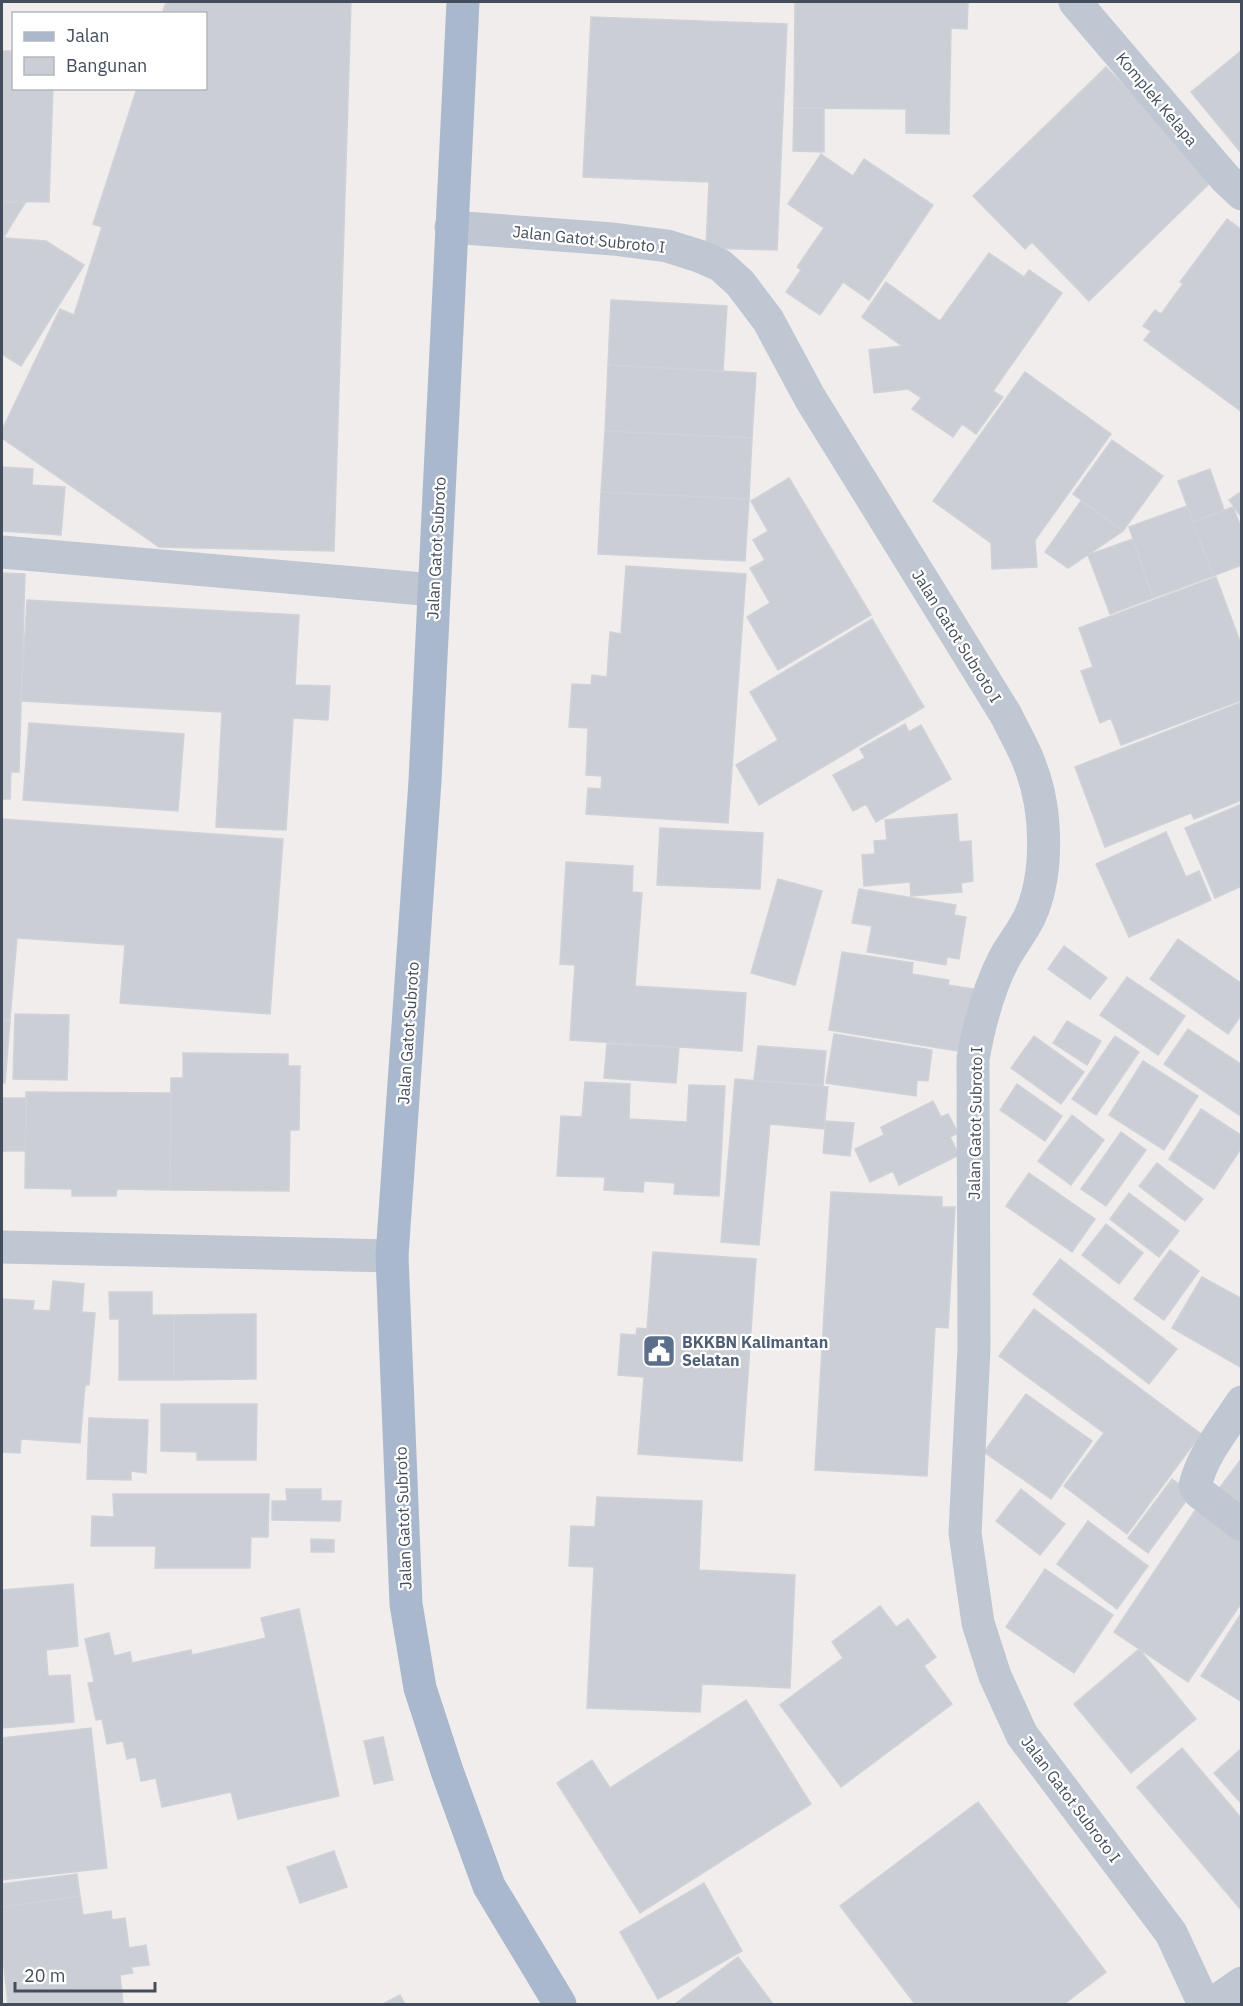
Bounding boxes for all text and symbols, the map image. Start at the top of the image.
legend [12,12,207,90]
text: Jalan [66,24,110,47]
street label: Komplek Kelapa [1112,48,1202,150]
text: Bangunan [66,54,147,77]
street label: Jalan Gatot Subroto I [512,221,666,257]
street label: Jalan Gatot Subroto [422,476,450,620]
street label: Jalan Gatot Subroto I [908,566,1006,706]
street label: Jalan Gatot Subroto [393,961,423,1105]
street label: Jalan Gatot Subroto I [964,1046,986,1200]
place label: BKKBN Kalimantan Selatan [682,1332,828,1370]
public building icon: BKKBN Kalimantan Selatan [641,1333,677,1369]
street label: Jalan Gatot Subroto [391,1446,415,1590]
street label: Jalan Gatot Subroto I [1017,1732,1125,1866]
scale bar [15,1955,154,1993]
text: 20 m [24,1964,66,1987]

